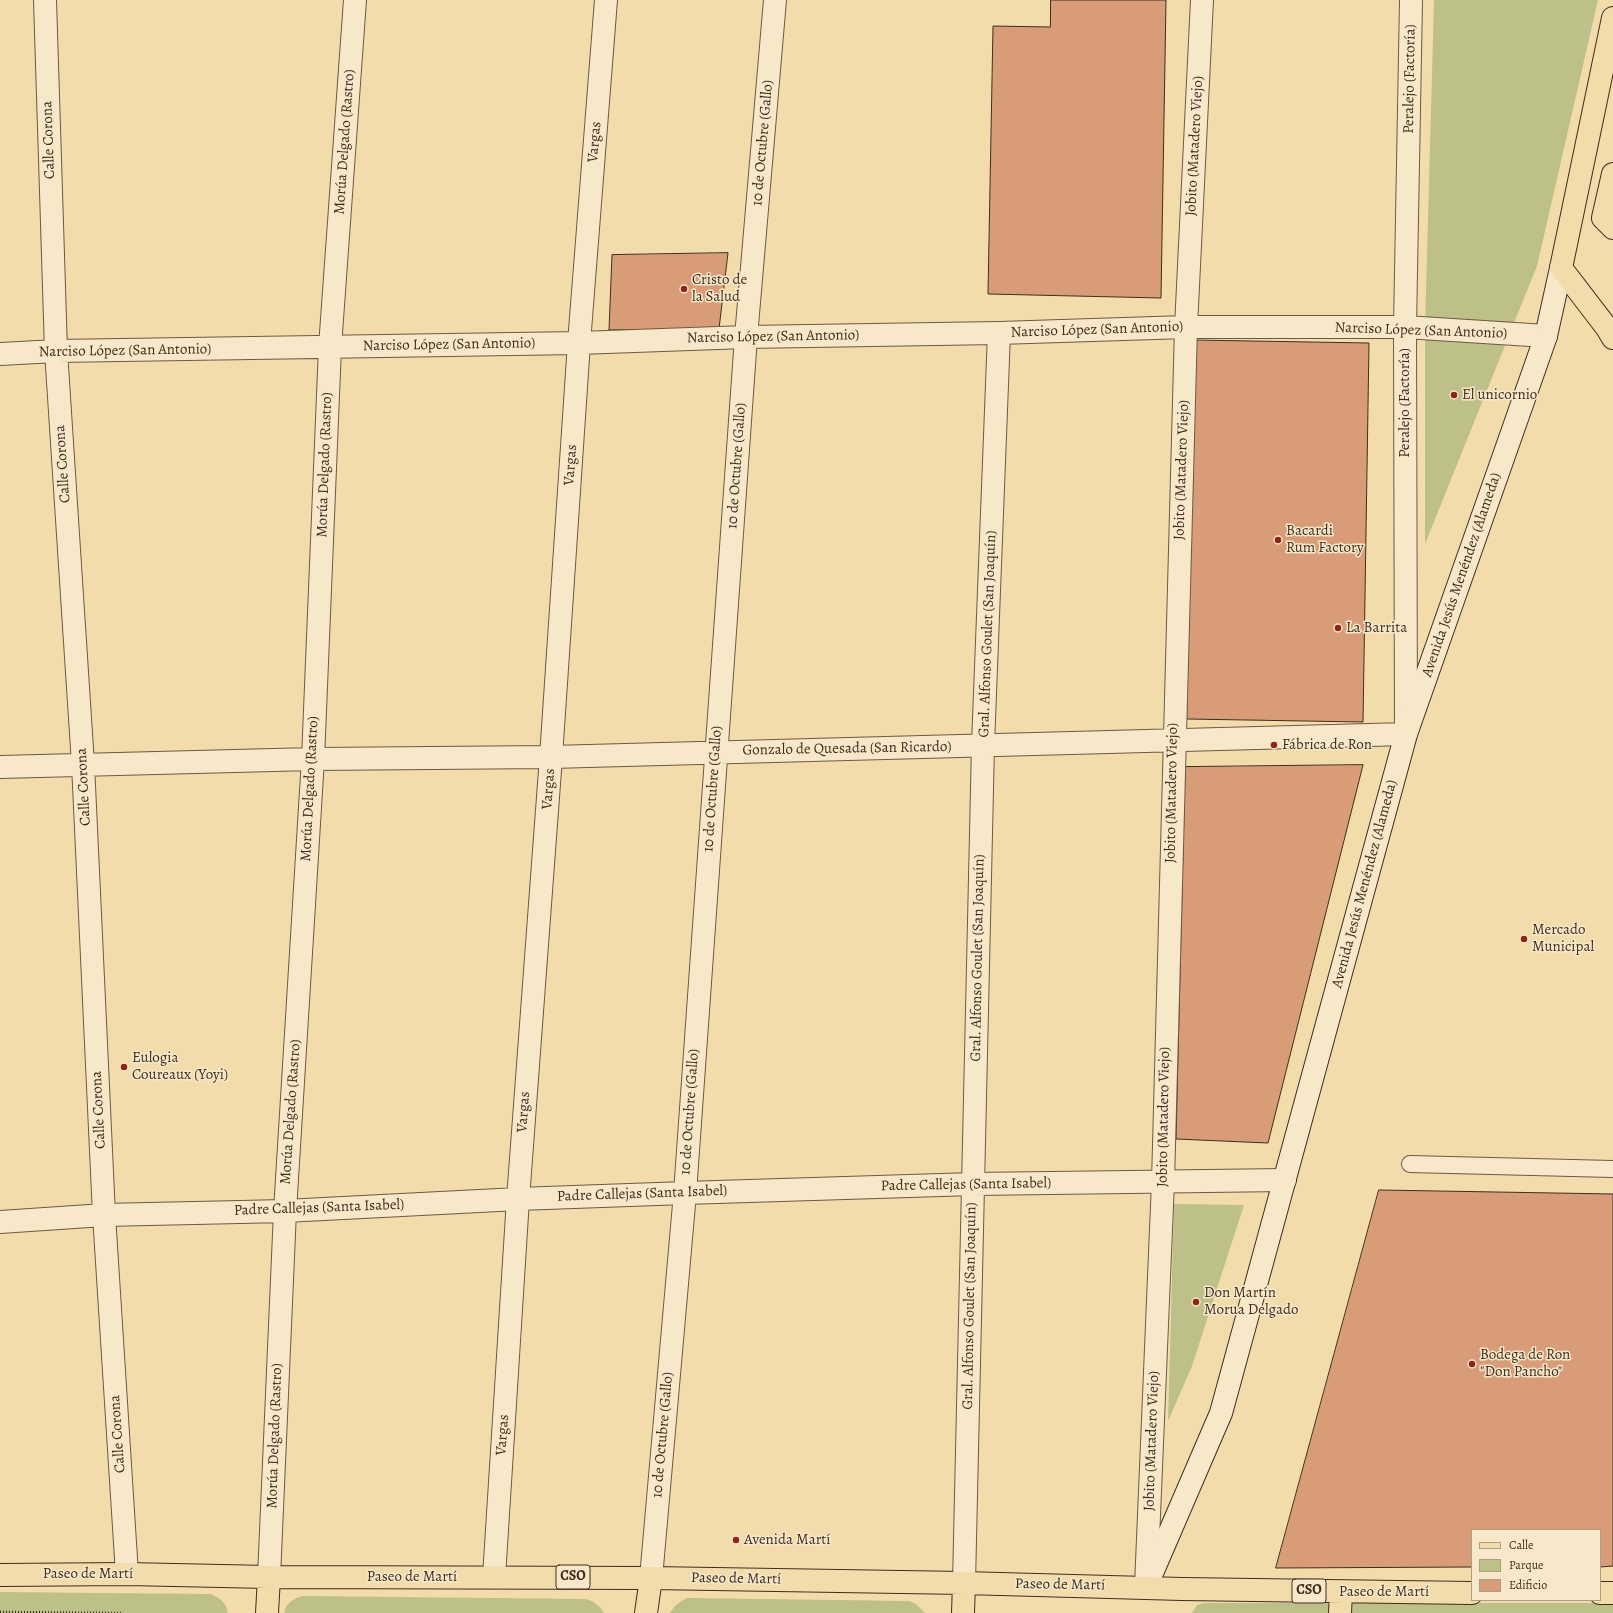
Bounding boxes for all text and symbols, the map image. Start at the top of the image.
street label: Peralejo (Factoría) [1400,24,1420,134]
street label: Morúa Delgado (Rastro) [331,69,359,215]
street label: Jobito (Matadero Viejo) [1182,75,1208,217]
street label: 10 de Octubre (Gallo) [749,79,777,207]
street label: Calle Corona [39,101,59,179]
street label: Vargas [584,121,606,163]
place label: Cristo de la Salud [692,271,747,306]
marker: Cristo de la Salud [679,284,689,294]
street label: Narciso López (San Antonio) [1010,318,1184,342]
street label: Narciso López (San Antonio) [1334,319,1508,343]
street label: Narciso López (San Antonio) [686,326,860,348]
street label: Narciso López (San Antonio) [362,334,536,356]
street label: Narciso López (San Antonio) [38,340,212,362]
street label: Peralejo (Factoría) [1396,348,1414,458]
place label: El unicornio [1462,386,1537,404]
marker: El unicornio [1449,390,1459,400]
street label: Morúa Delgado (Rastro) [313,392,337,538]
street label: Jobito (Matadero Viejo) [1171,400,1193,540]
street label: 10 de Octubre (Gallo) [724,402,750,530]
street label: Calle Corona [51,424,75,504]
street label: Vargas [561,444,581,486]
street label: Avenida Jesús Menéndez (Alameda) [1419,471,1505,679]
place label: Bacardi Rum Factory [1286,522,1364,557]
street label: Gral. Alfonso Goulet (San Joaquín) [975,530,1001,738]
marker: Bacardi Rum Factory [1273,535,1283,545]
place label: La Barrita [1346,619,1407,637]
marker: La Barrita [1333,623,1343,633]
street label: Morúa Delgado (Rastro) [297,716,323,862]
street label: Jobito (Matadero Viejo) [1162,723,1182,863]
street label: 10 de Octubre (Gallo) [700,725,726,853]
place label: Fábrica de Ron [1282,736,1372,754]
street label: Gonzalo de Quesada (San Ricardo) [742,738,952,760]
marker: Fábrica de Ron [1269,740,1279,750]
street label: Calle Corona [73,747,95,827]
street label: Vargas [539,768,559,810]
street label: Avenida Jesús Menéndez (Alameda) [1329,778,1401,990]
street label: Gral. Alfonso Goulet (San Joaquín) [967,854,989,1062]
place label: Mercado Municipal [1532,921,1594,956]
marker: Mercado Municipal [1519,934,1529,944]
street label: Morúa Delgado (Rastro) [277,1039,305,1185]
street label: Jobito (Matadero Viejo) [1154,1047,1174,1187]
street label: 10 de Octubre (Gallo) [677,1048,703,1176]
place label: Eulogia Coureaux (Yoyi) [132,1049,228,1084]
marker: Eulogia Coureaux (Yoyi) [119,1062,129,1072]
street label: Calle Corona [88,1070,110,1150]
street label: Vargas [514,1091,534,1133]
street label: Padre Callejas (Santa Isabel) [881,1175,1051,1195]
street label: Padre Callejas (Santa Isabel) [556,1182,728,1206]
street label: Padre Callejas (Santa Isabel) [233,1196,405,1220]
street label: Gral. Alfonso Goulet (San Joaquín) [959,1202,981,1410]
place label: Don Martín Morua Delgado [1204,1284,1298,1319]
marker: Don Martín Morua Delgado [1191,1297,1201,1307]
place label: Bodega de Ron "Don Pancho" [1480,1346,1570,1381]
marker: Bodega de Ron "Don Pancho" [1467,1359,1477,1369]
street label: Morúa Delgado (Rastro) [263,1363,287,1509]
street label: 10 de Octubre (Gallo) [649,1371,677,1499]
street label: Jobito (Matadero Viejo) [1141,1371,1163,1511]
street label: Calle Corona [106,1394,130,1474]
street label: Vargas [493,1414,513,1456]
legend [1471,1529,1601,1601]
place label: Avenida Martí [744,1531,831,1549]
marker: Avenida Martí [731,1535,741,1545]
text: Calle [1509,1537,1533,1553]
text: Parque [1509,1557,1544,1573]
street label: Paseo de Martí [43,1565,133,1583]
road number: CSO [556,1565,590,1589]
street label: Paseo de Martí [367,1568,457,1586]
street label: Paseo de Martí [691,1569,781,1589]
street label: Paseo de Martí [1015,1575,1105,1595]
text: Edificio [1509,1577,1547,1593]
road number: CSO [1292,1579,1326,1603]
street label: Paseo de Martí [1339,1583,1429,1601]

